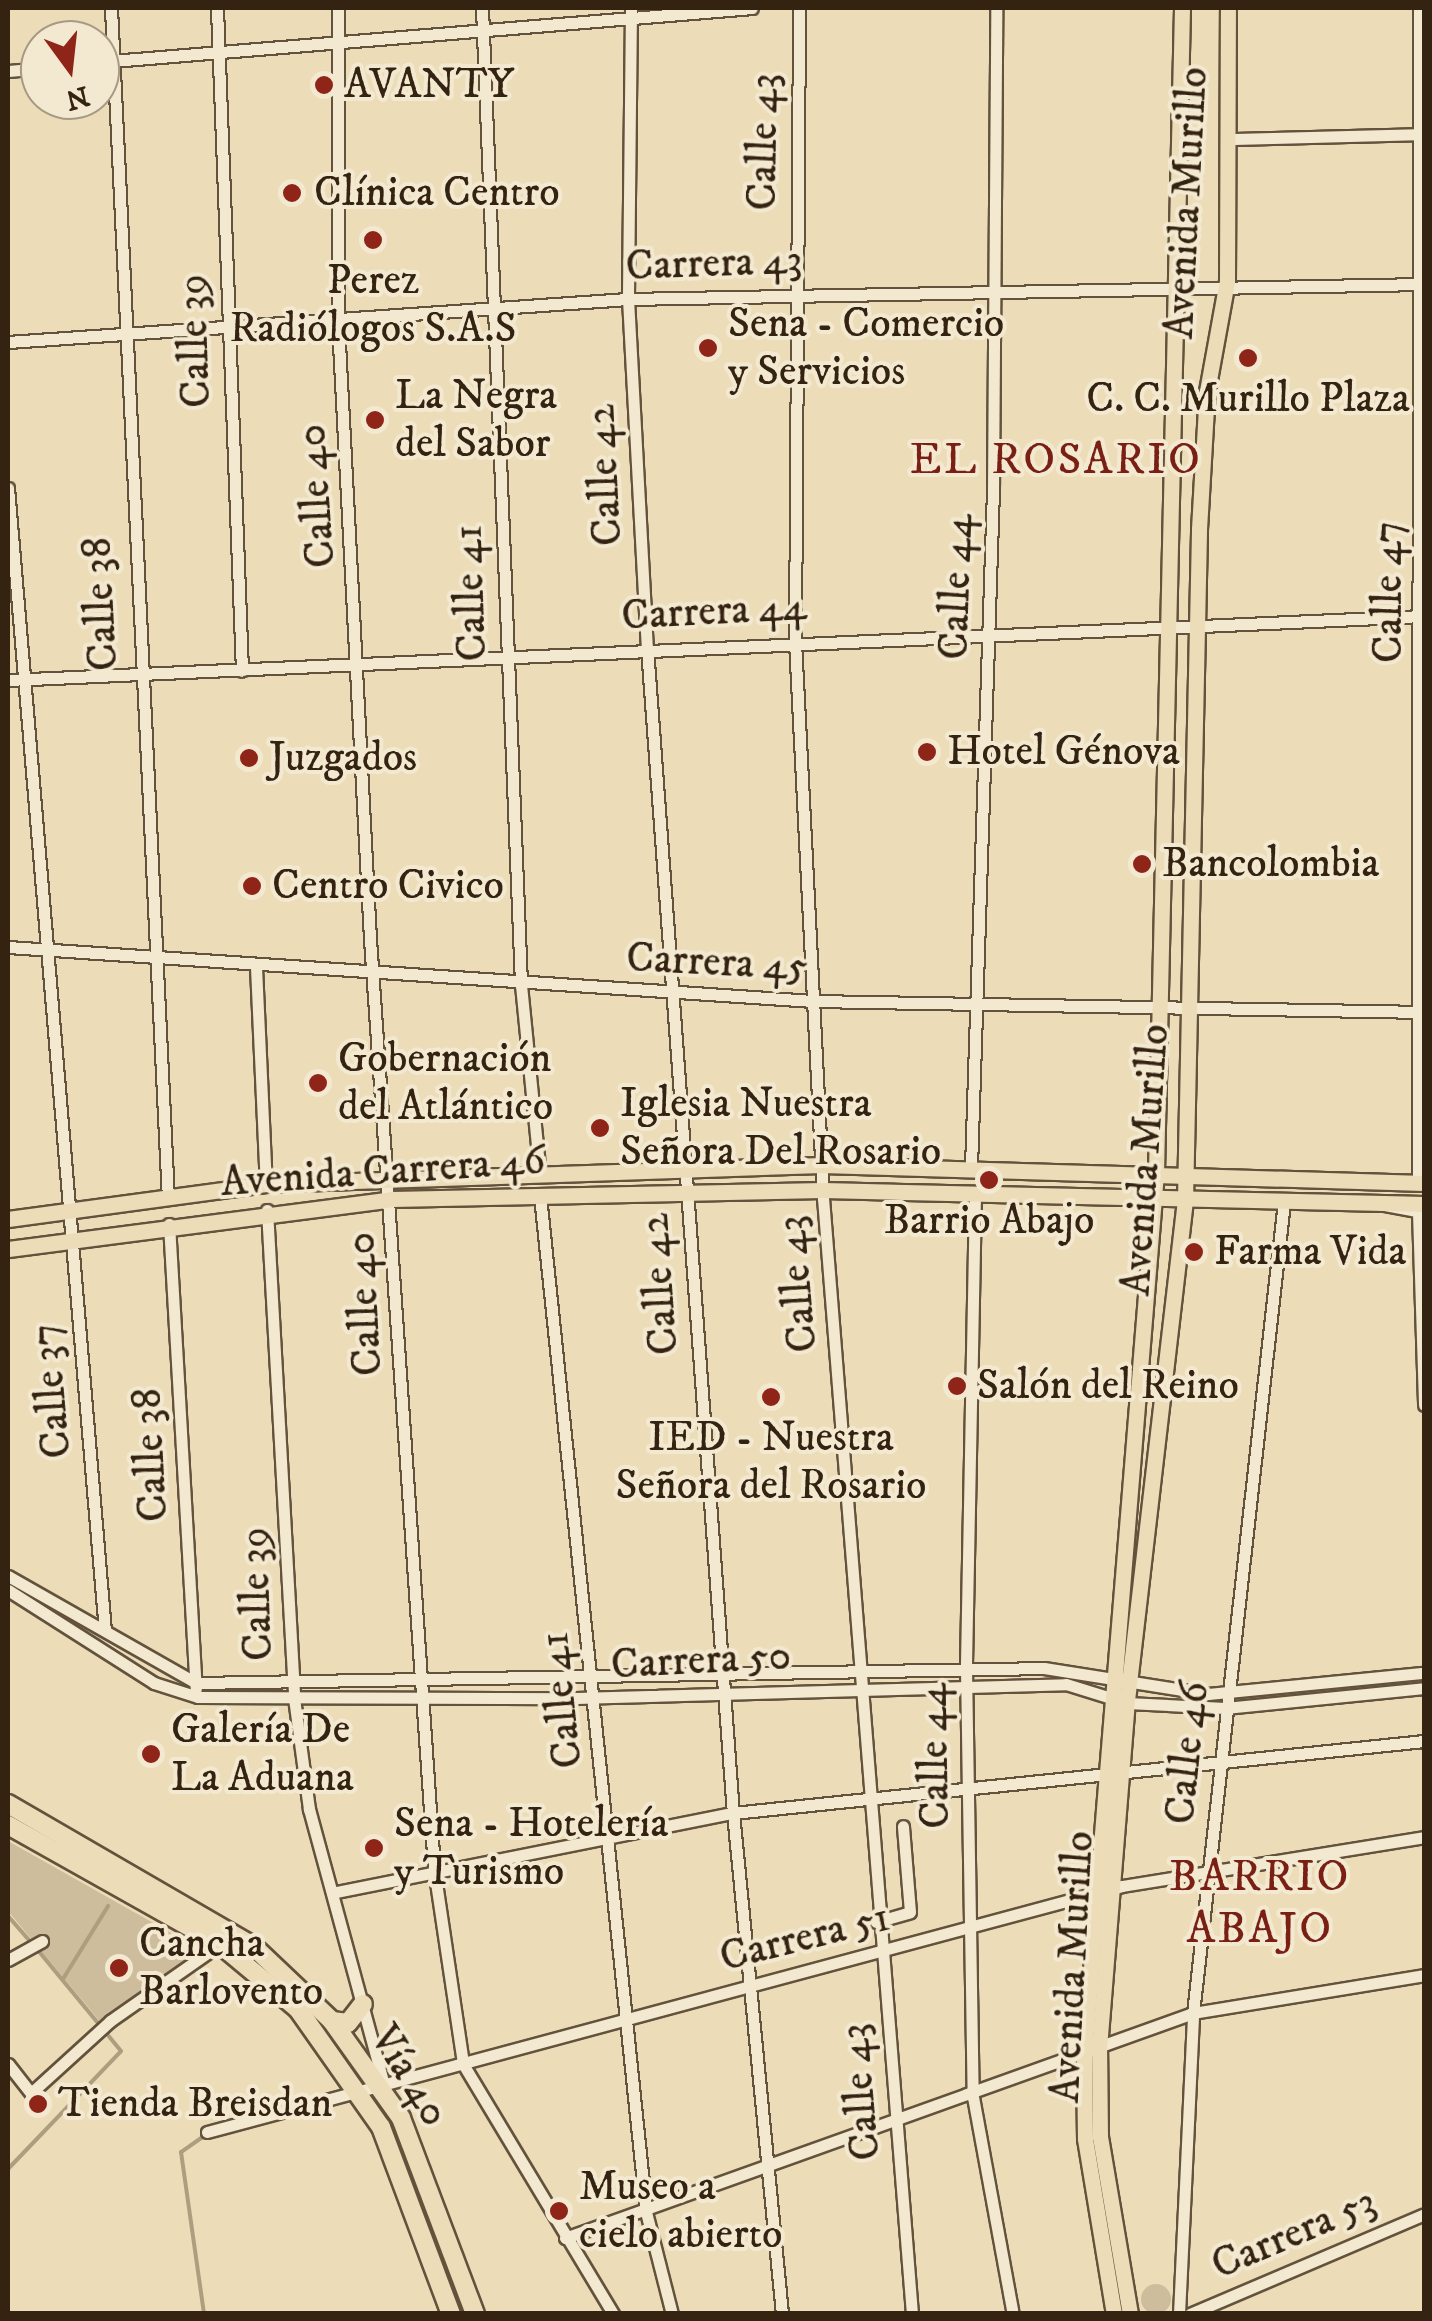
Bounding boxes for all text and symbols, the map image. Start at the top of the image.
north arrow [20,20,120,120]
place label: AVANTY [344,60,514,110]
street label: Avenida Murillo [1155,66,1219,340]
street label: Calle 43 [738,73,790,211]
marker: AVANTY [313,74,335,96]
text: N [62,78,93,117]
place label: Clínica Centro [314,168,560,218]
marker: Clínica Centro [279,180,305,206]
marker: Perez Radiólogos S.A.S [362,229,384,251]
street label: Carrera 43 [625,236,803,292]
place label: Perez Radiólogos S.A.S [230,256,516,354]
street label: Calle 39 [167,273,223,409]
place label: Sena - Comercio y Servicios [728,299,1004,398]
marker: Sena - Comercio y Servicios [697,337,719,359]
marker: C. C. Murillo Plaza [1237,347,1259,369]
place label: La Negra del Sabor [395,371,557,470]
place label: C. C. Murillo Plaza [1086,374,1410,424]
street label: Calle 42 [576,403,634,547]
marker: La Negra del Sabor [364,409,386,431]
street label: Calle 40 [287,422,347,570]
district label: EL ROSARIO [910,434,1202,488]
street label: Calle 44 [929,513,985,661]
street label: Calle 47 [1364,521,1414,663]
street label: Calle 41 [443,524,499,662]
street label: Calle 38 [72,536,130,672]
street label: Carrera 44 [620,582,808,642]
place label: Hotel Génova [947,727,1180,777]
place label: Juzgados [269,733,417,783]
marker: Hotel Génova [916,741,938,763]
marker: Juzgados [238,747,260,769]
place label: Bancolombia [1162,839,1379,889]
marker: Bancolombia [1131,853,1153,875]
place label: Centro Civico [272,861,504,911]
marker: Centro Civico [241,875,263,897]
street label: Carrera 45 [625,933,809,993]
street label: Avenida Murillo [1111,1022,1181,1298]
place label: Gobernación del Atlántico [338,1034,553,1132]
marker: Gobernación del Atlántico [307,1072,329,1094]
place label: Iglesia Nuestra Señora Del Rosario [620,1079,941,1178]
marker: Iglesia Nuestra Señora Del Rosario [589,1117,611,1139]
street label: Avenida Carrera 46 [219,1136,547,1208]
marker: Barrio Abajo [978,1169,1000,1191]
place label: Barrio Abajo [884,1196,1094,1246]
street label: Calle 42 [630,1211,690,1357]
street label: Calle 43 [767,1214,829,1354]
place label: Farma Vida [1214,1227,1406,1277]
street label: Calle 40 [336,1231,394,1377]
marker: Farma Vida [1183,1241,1205,1263]
street label: Calle 37 [21,1322,83,1460]
place label: Salón del Reino [977,1361,1239,1411]
marker: Salón del Reino [946,1375,968,1397]
marker: IED - Nuestra Señora del Rosario [760,1386,782,1408]
street label: Calle 38 [122,1387,180,1523]
place label: IED - Nuestra Señora del Rosario [616,1413,926,1512]
street label: Calle 39 [229,1526,285,1662]
street label: Calle 41 [530,1629,594,1771]
street label: Carrera 50 [610,1631,792,1691]
street label: Calle 46 [1155,1679,1221,1827]
street label: Calle 44 [909,1683,961,1829]
place label: Galería De La Aduana [171,1705,354,1804]
marker: Galería De La Aduana [140,1743,162,1765]
place label: Sena - Hotelería y Turismo [394,1799,668,1898]
street label: Avenida Murillo [1041,1830,1105,2104]
marker: Sena - Hotelería y Turismo [363,1837,385,1859]
district label: BARRIO ABAJO [1169,1851,1351,1957]
street label: Carrera 51 [715,1893,895,1983]
place label: Cancha Barlovento [139,1919,323,2018]
marker: Cancha Barlovento [108,1957,130,1979]
street label: Vía 40 [359,2016,459,2136]
street label: Calle 43 [830,2022,892,2162]
place label: Tienda Breisdan [58,2079,332,2129]
marker: Tienda Breisdan [27,2093,49,2115]
place label: Museo a cielo abierto [579,2162,782,2260]
street label: Carrera 53 [1204,2177,1384,2291]
marker: Museo a cielo abierto [548,2200,570,2222]

